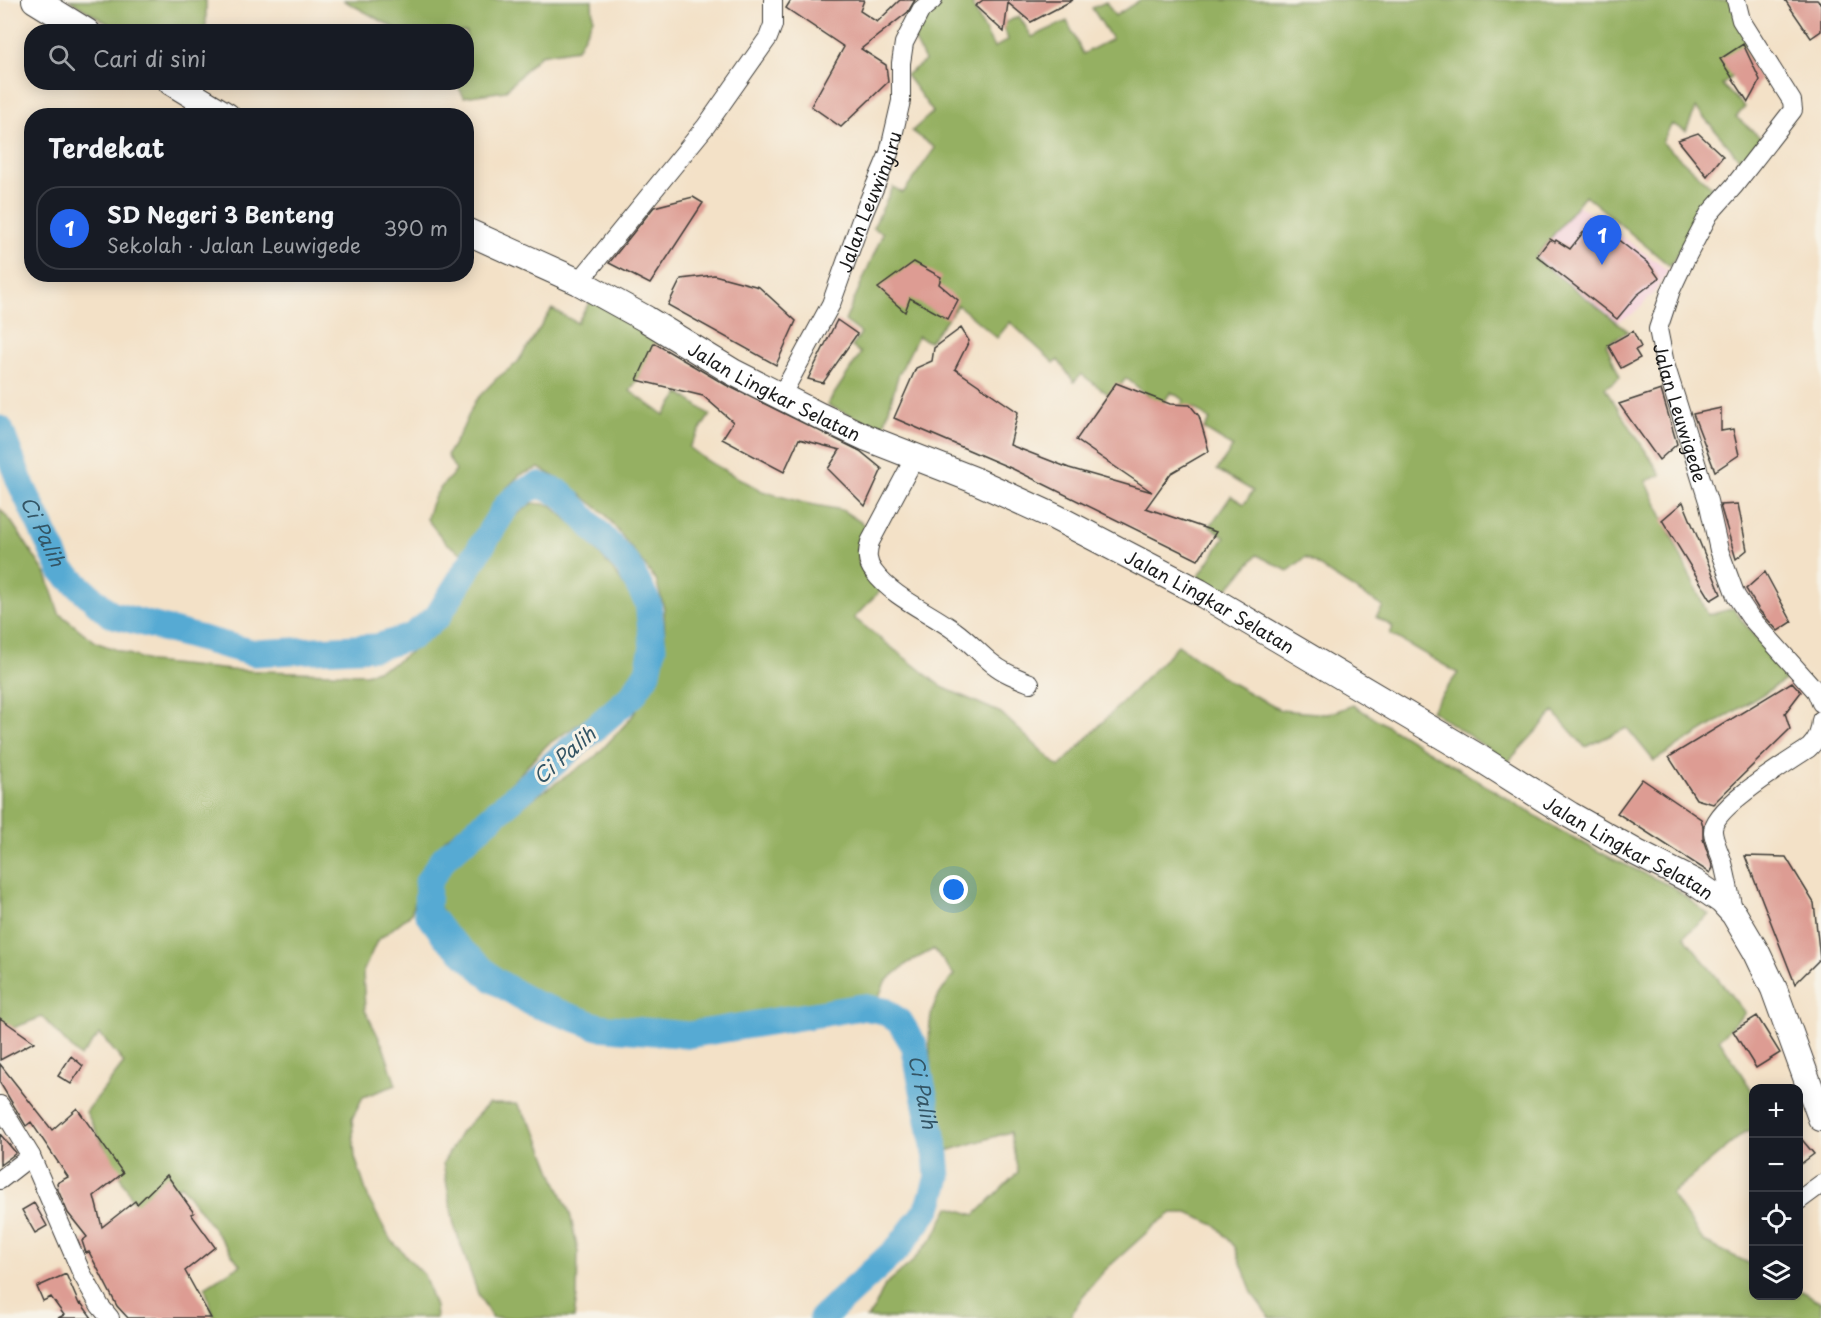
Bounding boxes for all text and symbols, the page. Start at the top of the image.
search box [24,24,474,90]
icon: search [45,41,78,74]
text: Cari di sini [93,41,206,74]
text: Terdekat [48,128,165,167]
street label: Jalan Leuwinyiru [830,129,907,276]
text: SD Negeri 3 Benteng [107,197,334,230]
text: 1 [65,213,74,243]
text: 390 m [384,213,448,243]
pin: 1 [1582,216,1622,265]
text: Sekolah · Jalan Leuwigede [107,230,361,260]
street label: Jalan Lingkar Selatan [683,334,865,447]
street label: Jalan Leuwigede [1648,341,1715,486]
water label: Ci Palih [14,491,73,572]
street label: Jalan Lingkar Selatan [1120,542,1300,659]
water label: Ci Palih [526,719,602,791]
street label: Jalan Lingkar Selatan [1539,788,1719,905]
your location [939,875,968,904]
water label: Ci Palih [901,1052,945,1132]
map controls [1749,1084,1803,1300]
button: + [1749,1084,1803,1138]
button: − [1749,1138,1803,1192]
button: locate [1749,1192,1803,1246]
button: layers [1749,1246,1803,1300]

